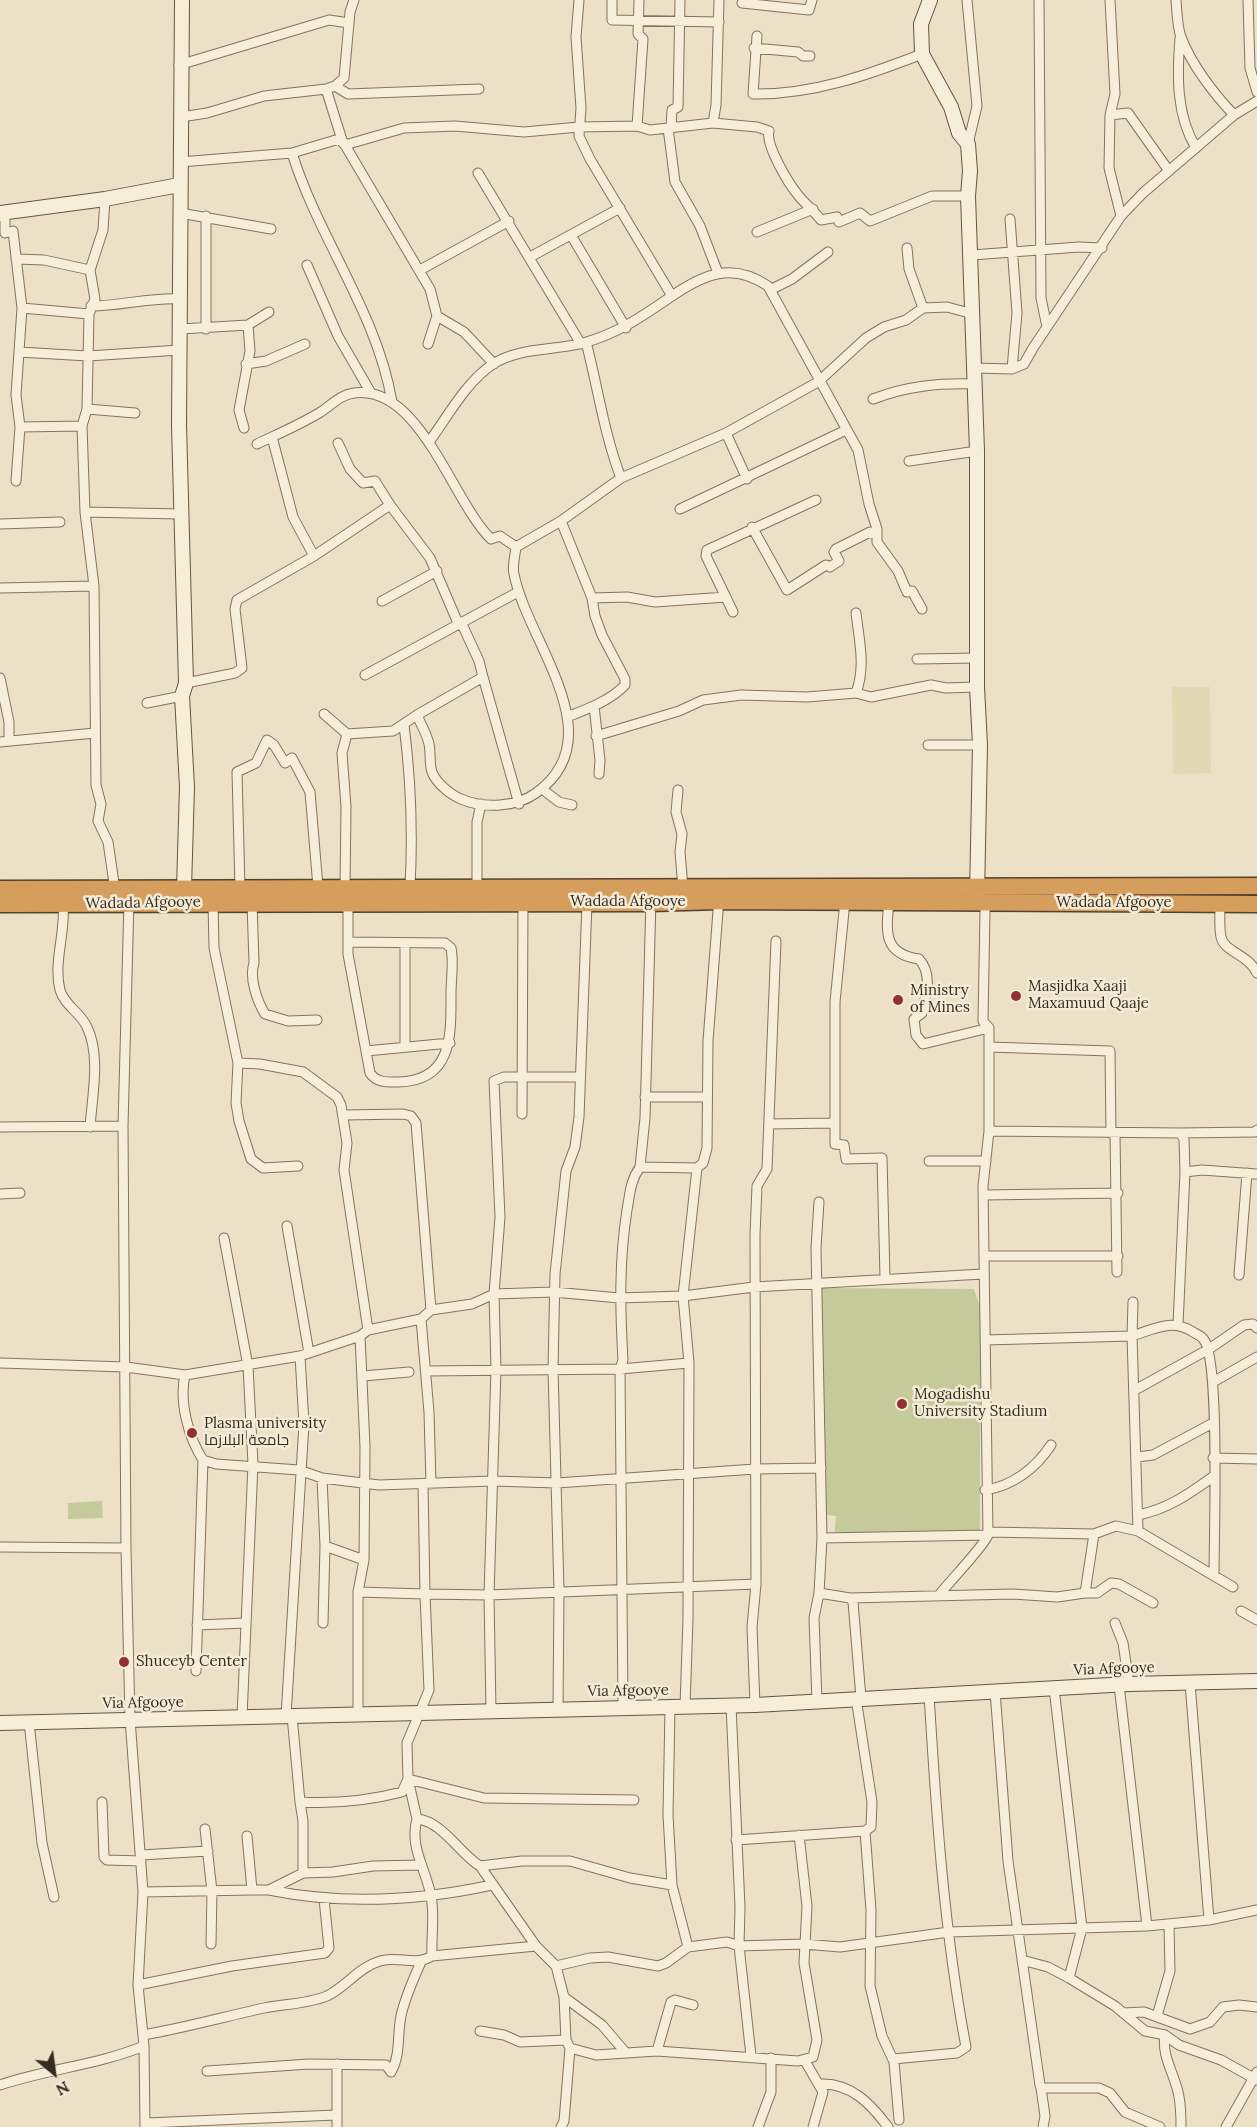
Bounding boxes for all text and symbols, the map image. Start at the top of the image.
street label: Wadada Afgooye [85,893,201,913]
street label: Wadada Afgooye [570,893,686,911]
street label: Wadada Afgooye [1056,894,1172,912]
place label: Masjidka Xaaji Maxamuud Qaaje [1028,978,1149,1013]
place label: Ministry of Mines [910,982,970,1017]
marker: Masjidka Xaaji Maxamuud Qaaje [1009,989,1023,1003]
marker: Ministry of Mines [891,993,905,1007]
place label: Mogadishu University Stadium [914,1386,1047,1421]
marker: Mogadishu University Stadium [895,1397,909,1411]
place label: Plasma university جامعة البلازما [204,1415,326,1450]
marker: Plasma university جامعة البلازما [185,1426,199,1440]
place label: Shuceyb Center [136,1653,247,1671]
marker: Shuceyb Center [117,1655,131,1669]
street label: Via Afgooye [1073,1659,1155,1679]
street label: Via Afgooye [587,1681,669,1701]
street label: Via Afgooye [102,1693,184,1713]
north arrow [24,2043,84,2103]
text: N [52,2077,73,2100]

